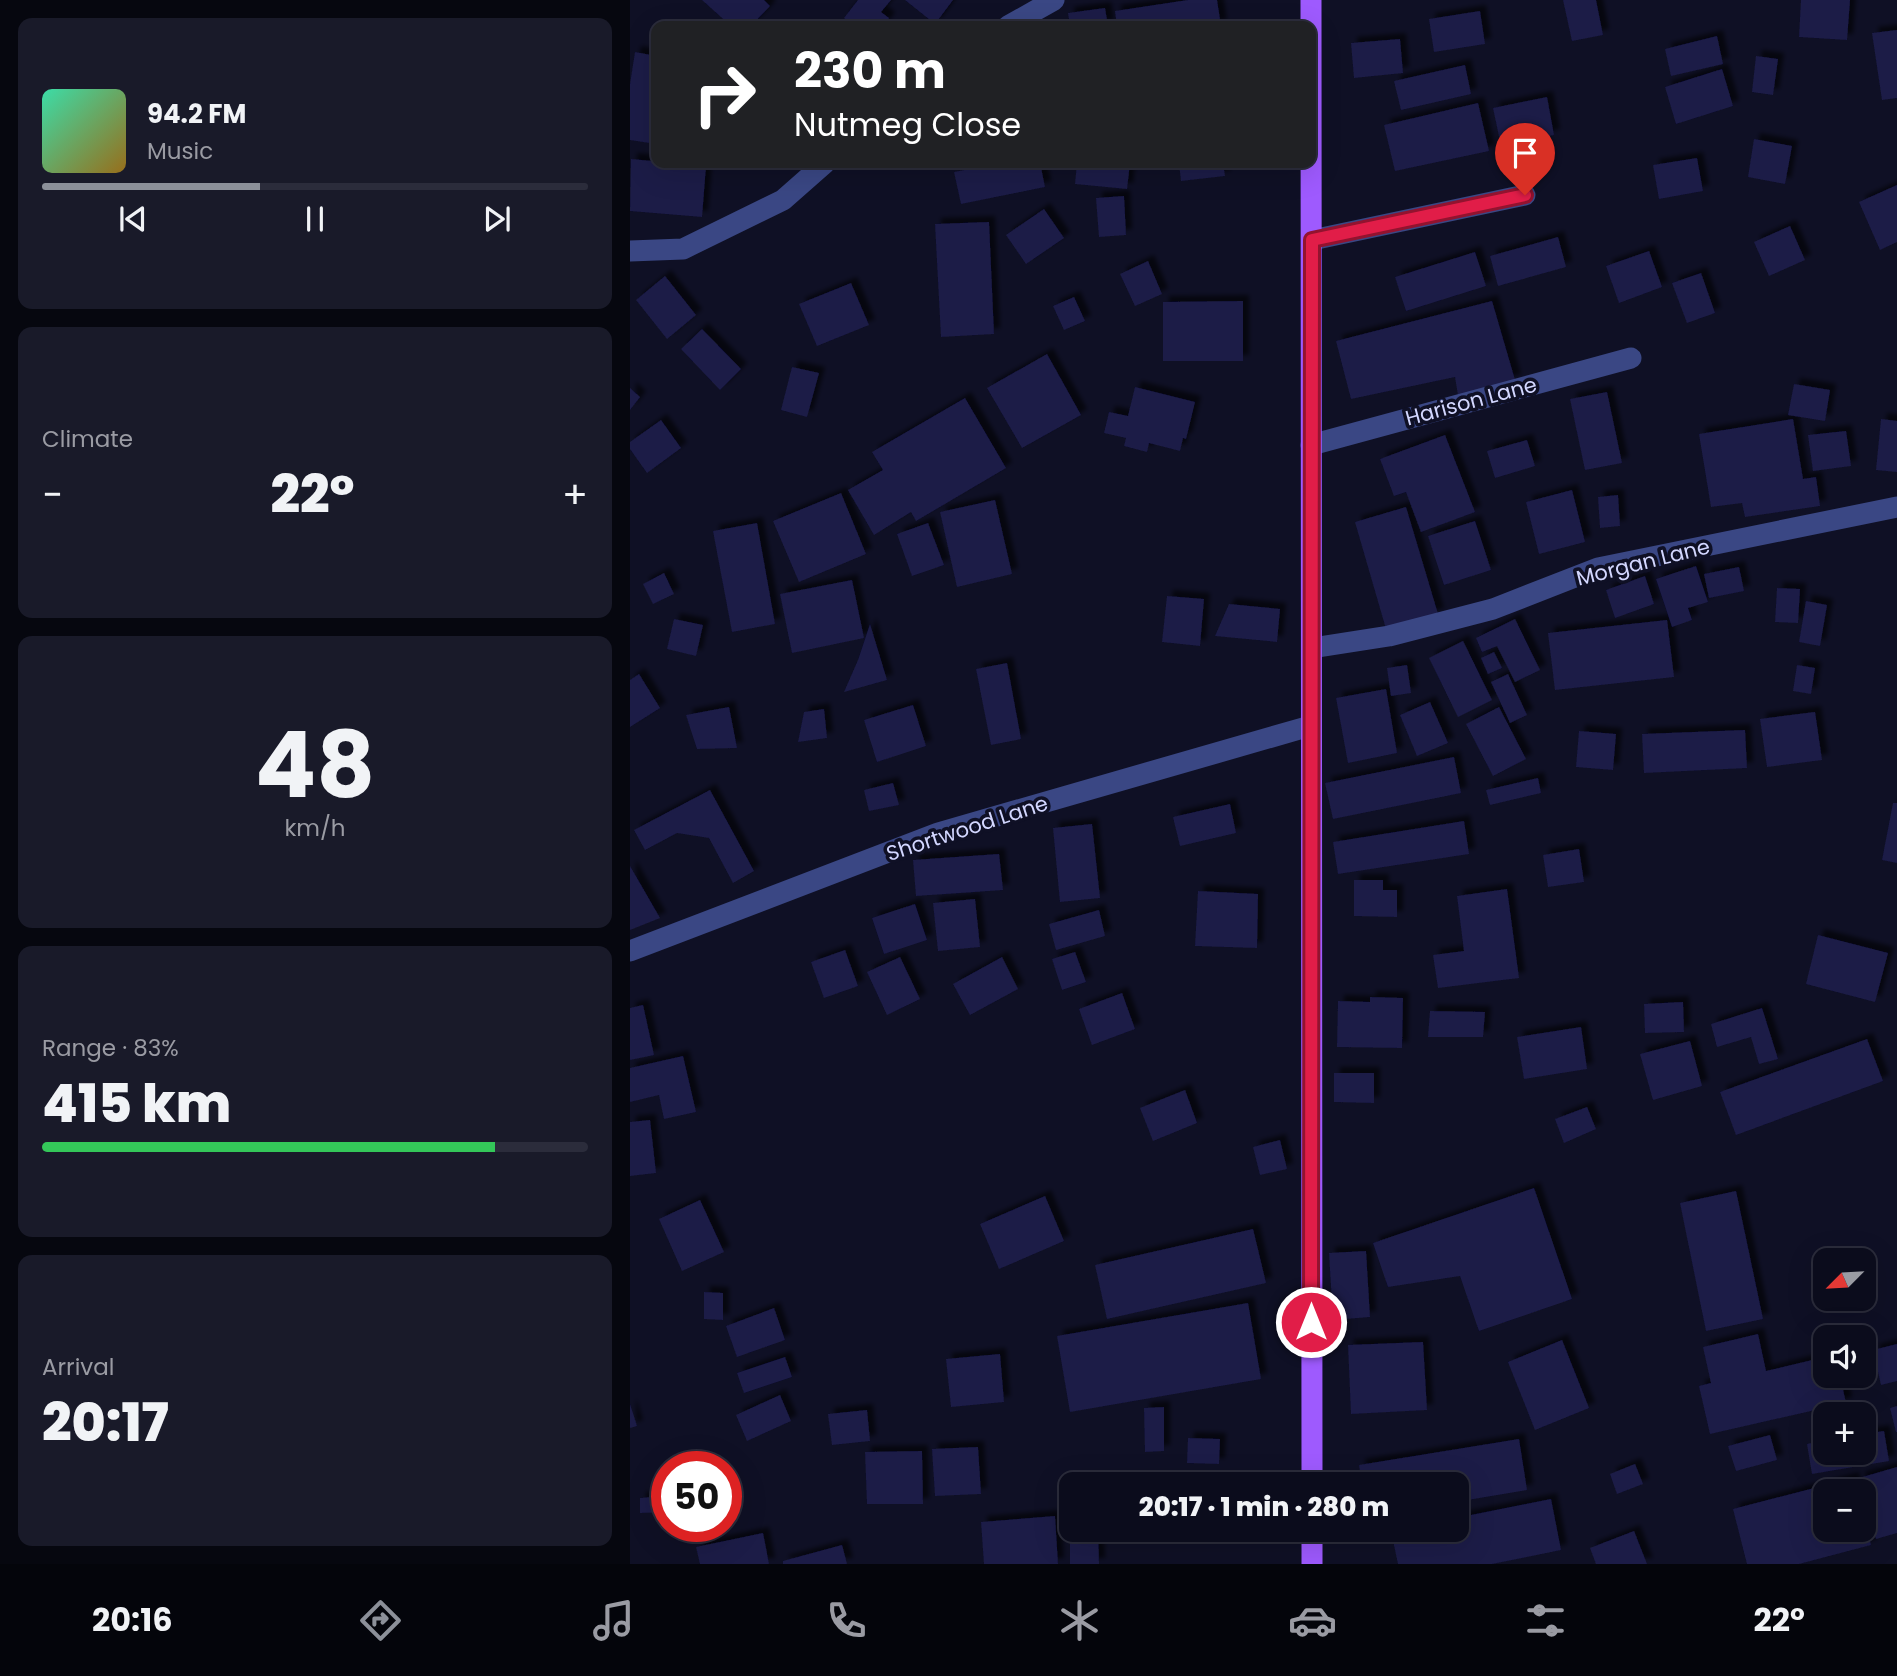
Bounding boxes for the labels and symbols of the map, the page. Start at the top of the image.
pin [1495,123,1555,195]
street label: Harison Lane [1402,370,1540,432]
street label: Morgan Lane [1573,531,1713,593]
street label: Shortwood Lane [882,788,1052,868]
north arrow [1813,1248,1876,1311]
position arrow [1274,1285,1348,1359]
speed limit sign: 50 [651,1451,742,1542]

